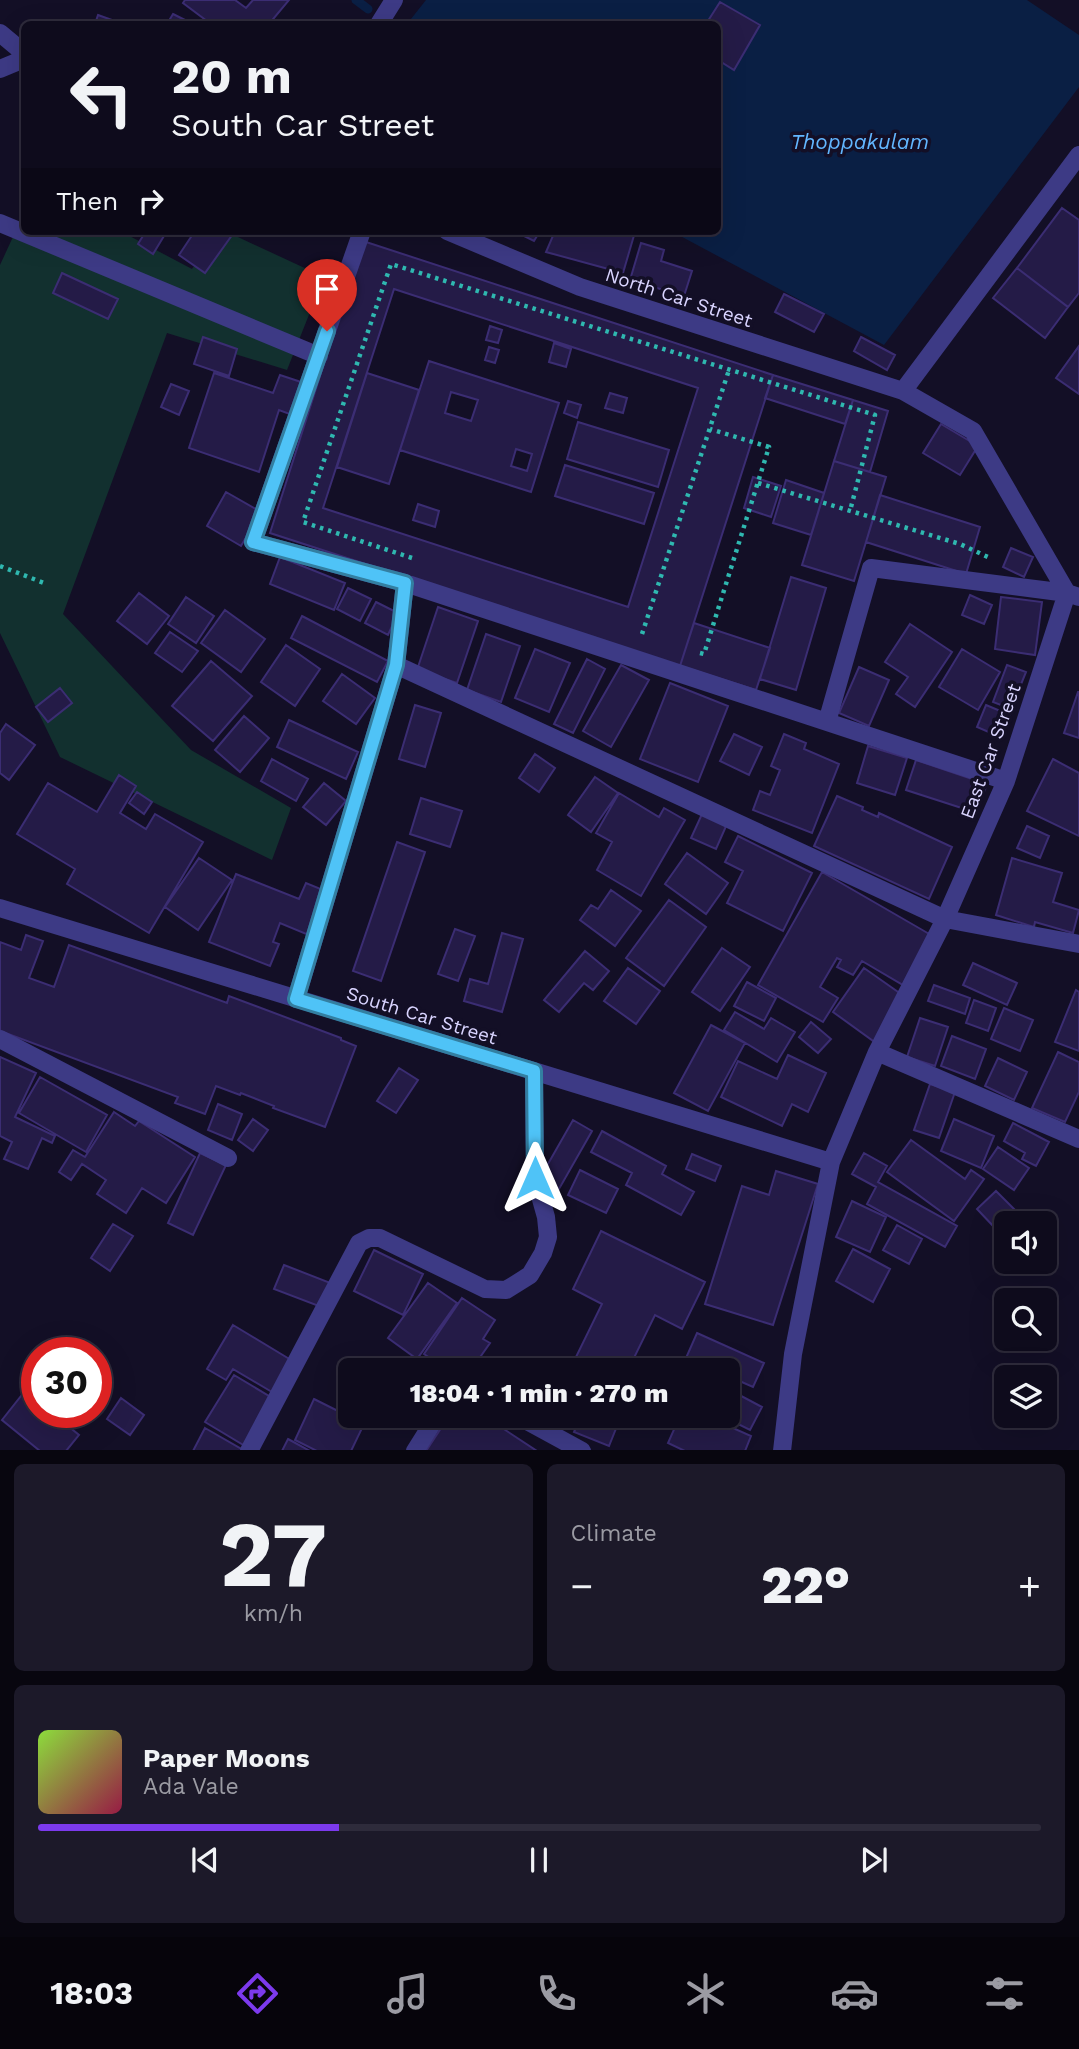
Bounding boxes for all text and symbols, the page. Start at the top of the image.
text: 20 m [171,47,292,105]
icon: left [56,49,147,140]
text: South Car Street [171,106,434,144]
water label: Thoppakulam [791,129,929,154]
icon: right [132,182,170,220]
text: Then [56,186,118,216]
pin [297,259,357,331]
street label: North Car Street [602,263,755,332]
icon: arrive [308,270,346,308]
street label: East Car Street [955,680,1026,822]
street label: South Car Street [344,982,500,1049]
position arrow [498,1141,572,1215]
map controls [994,1211,1057,1428]
button: sound [994,1211,1057,1274]
button: search [994,1288,1057,1351]
speed limit sign: 30 [21,1337,112,1428]
button: layers [994,1365,1057,1428]
text: 18:04 · 1 min · 270 m [410,1378,668,1408]
text: 27 [219,1501,327,1608]
text: Climate [571,1520,657,1547]
text: 22° [761,1555,850,1616]
text: − [571,1564,593,1608]
text: + [1018,1564,1041,1608]
text: km/h [244,1600,303,1627]
text: Paper Moons [143,1743,310,1773]
text: Ada Vale [143,1773,239,1800]
icon: previous [186,1841,224,1879]
icon: pause [520,1841,558,1879]
icon: next [855,1841,893,1879]
icon: directions [233,1969,282,2018]
icon: music [383,1969,432,2018]
icon: phone [532,1969,581,2018]
icon: climate [681,1969,730,2018]
icon: car [830,1969,879,2018]
icon: filters [980,1969,1029,2018]
text: 18:03 [50,1974,133,2012]

